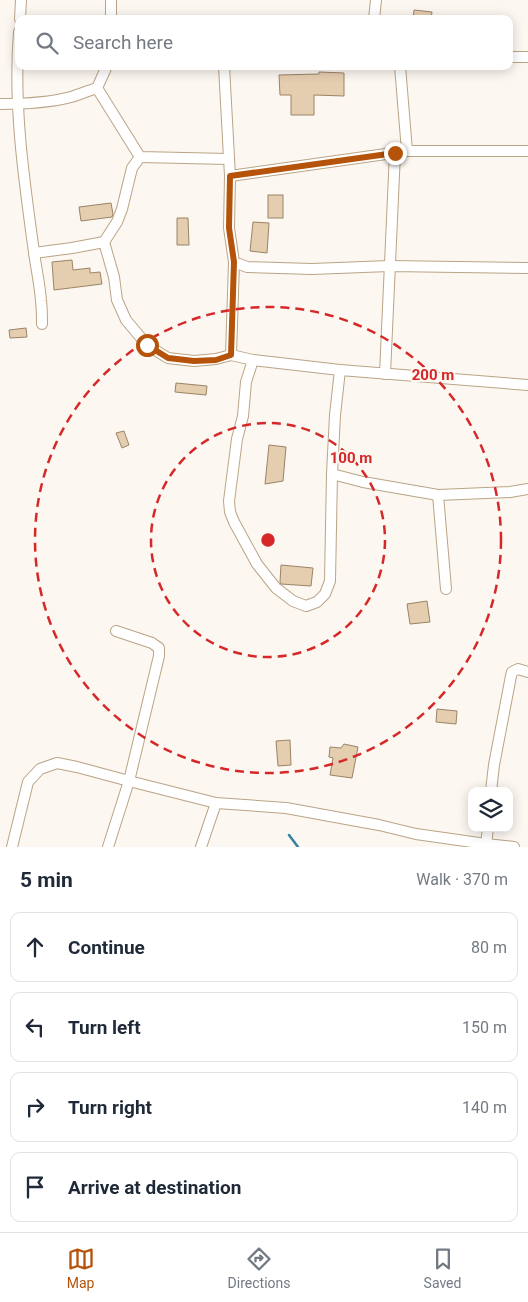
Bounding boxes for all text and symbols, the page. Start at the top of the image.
search box [15,15,513,70]
icon: search [33,29,61,57]
text: Search here [73,31,173,54]
route end [384,142,407,165]
route start [136,334,159,357]
text: 200 m [412,366,454,384]
text: 100 m [330,449,372,467]
centre of rings [259,531,277,549]
map controls [468,787,513,832]
button: layers [468,787,513,832]
text: 5 min [20,868,73,892]
text: Walk · 370 m [416,870,508,889]
icon: ahead [21,933,49,961]
text: Continue [68,936,145,959]
text: 80 m [471,938,507,957]
icon: left [21,1013,49,1041]
text: Turn left [68,1016,141,1039]
text: 150 m [462,1018,507,1037]
icon: right [21,1093,49,1121]
text: Turn right [68,1096,152,1119]
text: 140 m [462,1098,507,1117]
icon: arrive [21,1173,49,1201]
text: Arrive at destination [68,1176,241,1199]
tab: Map [67,1245,95,1291]
tab: Directions [228,1245,291,1291]
tab: Saved [424,1245,461,1291]

